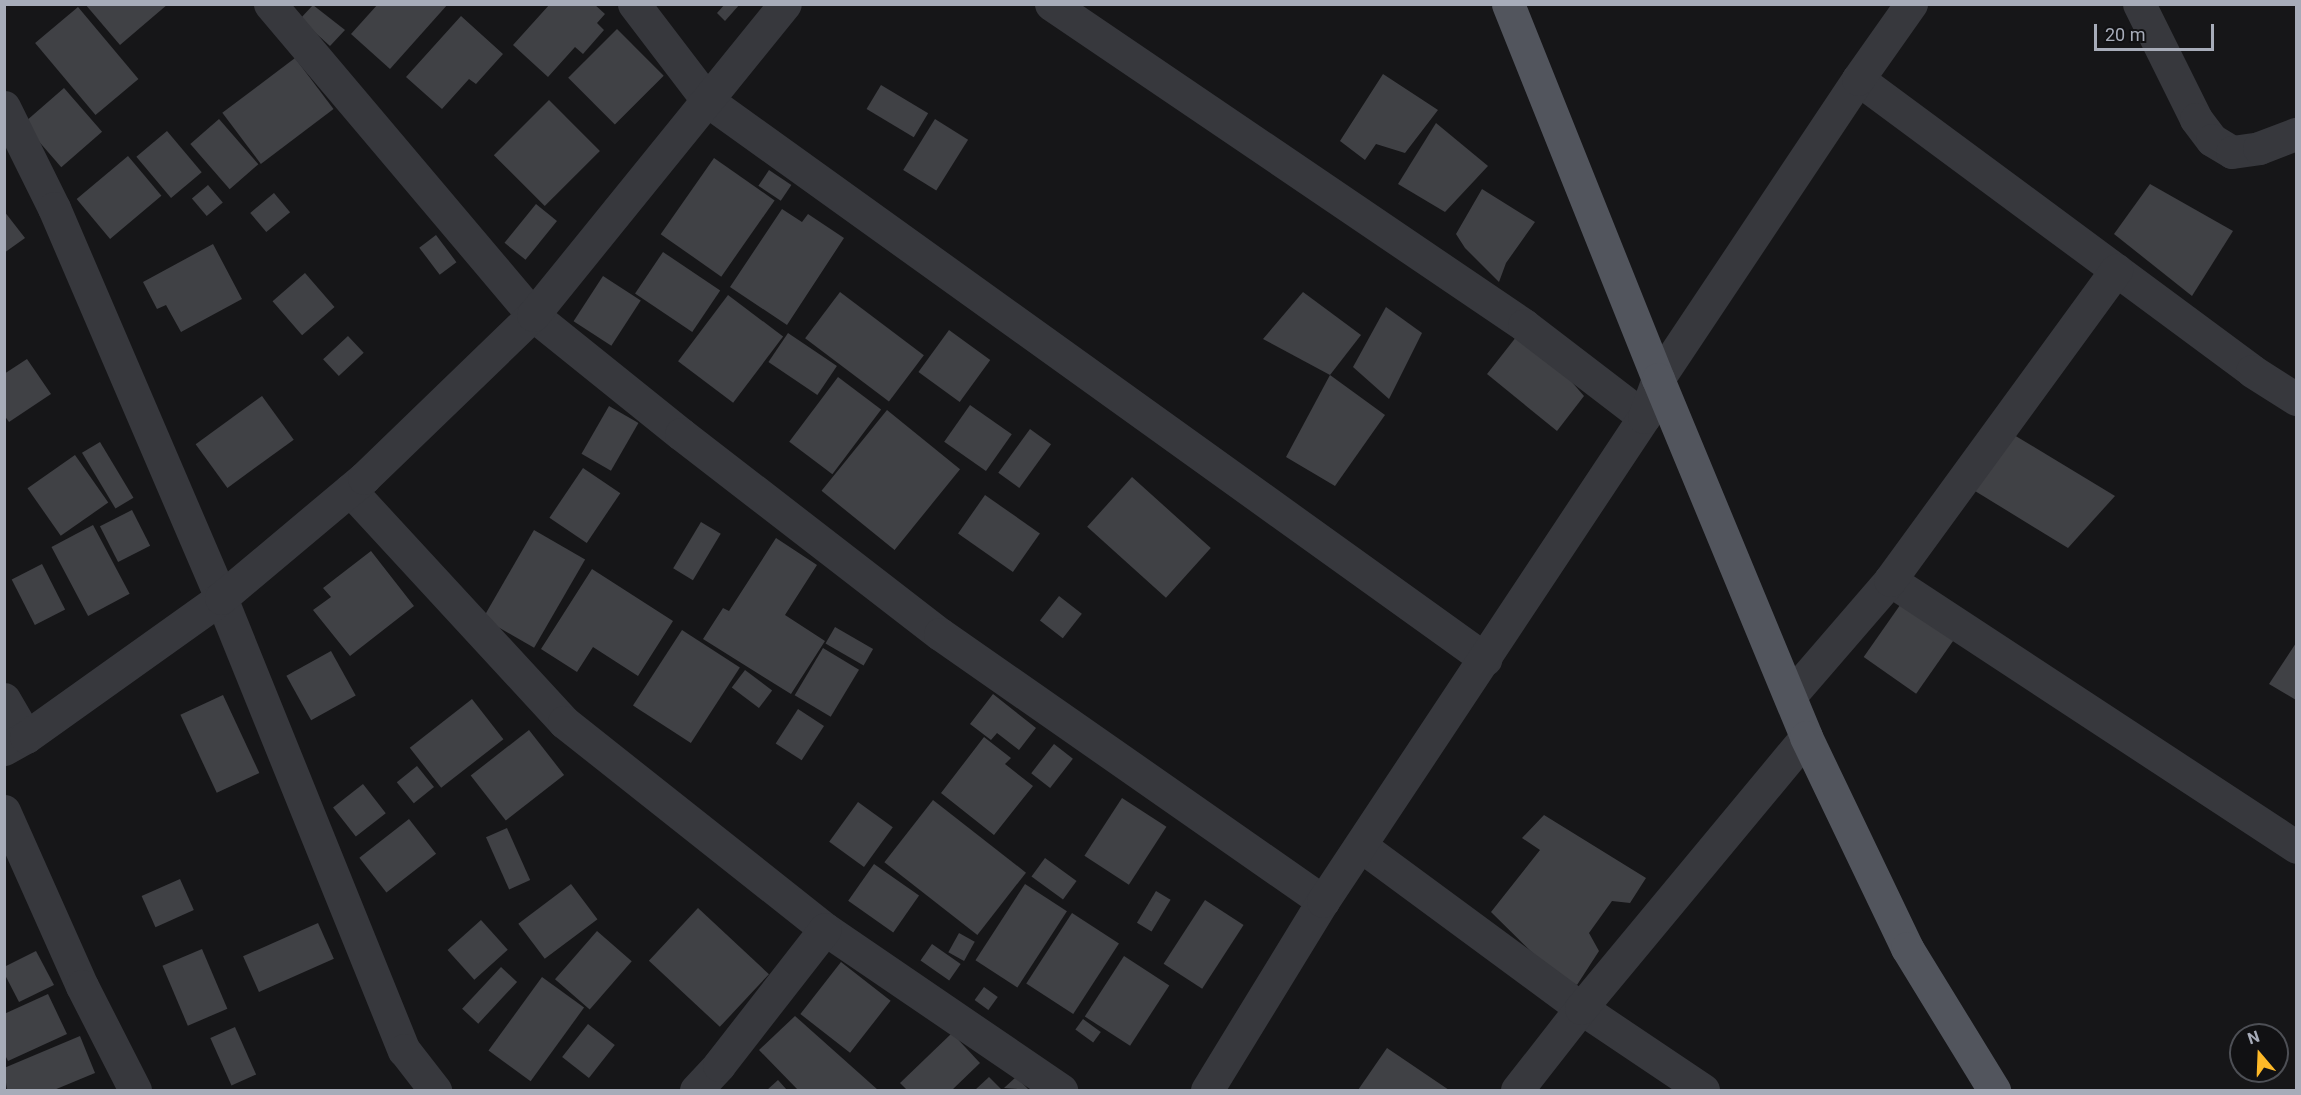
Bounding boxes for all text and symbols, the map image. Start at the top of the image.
scale bar [2097,12,2217,50]
text: 20 m [2105,24,2145,45]
north arrow [2229,1023,2289,1083]
text: N [2245,1027,2262,1048]

